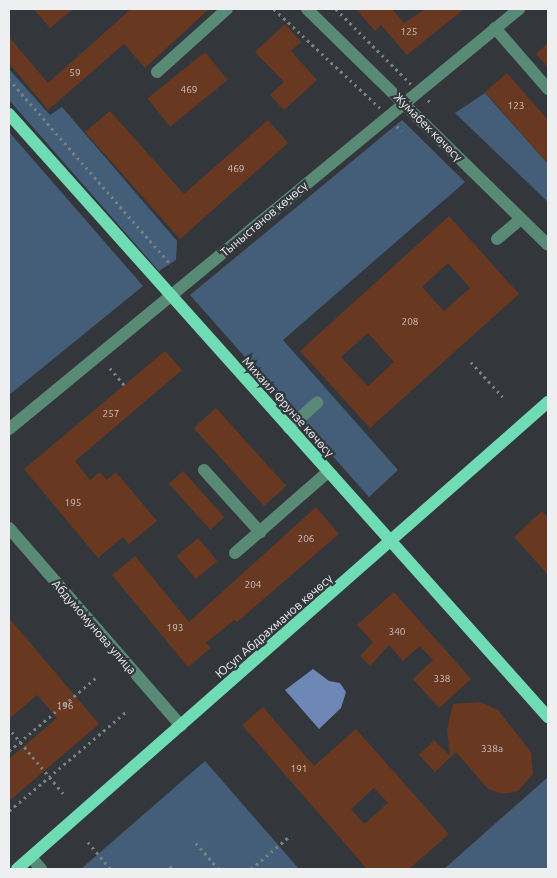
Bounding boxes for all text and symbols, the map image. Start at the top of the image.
house number: 125 [401,26,417,38]
house number: 59 [69,67,81,79]
house number: 469 [181,84,197,96]
street label: Жумабек көчөсү [391,90,465,164]
house number: 123 [508,100,524,112]
house number: 469 [228,163,244,175]
street label: Тыныстанов көчөсү [217,178,311,260]
house number: 208 [402,316,418,328]
street label: Михаил Фрунзе көчөсү [239,354,337,460]
house number: 257 [103,408,119,420]
house number: 195 [65,497,81,509]
house number: 206 [298,533,314,545]
street label: Юсуп Абдрахманов көчөсү [212,571,336,681]
street label: Абдумомунова улица [49,577,139,677]
house number: 204 [245,579,261,591]
house number: 193 [167,622,183,634]
house number: 340 [389,626,405,638]
house number: 338 [434,673,450,685]
house number: 196 [57,700,73,712]
house number: 338а [481,743,503,755]
house number: 191 [291,763,307,775]

